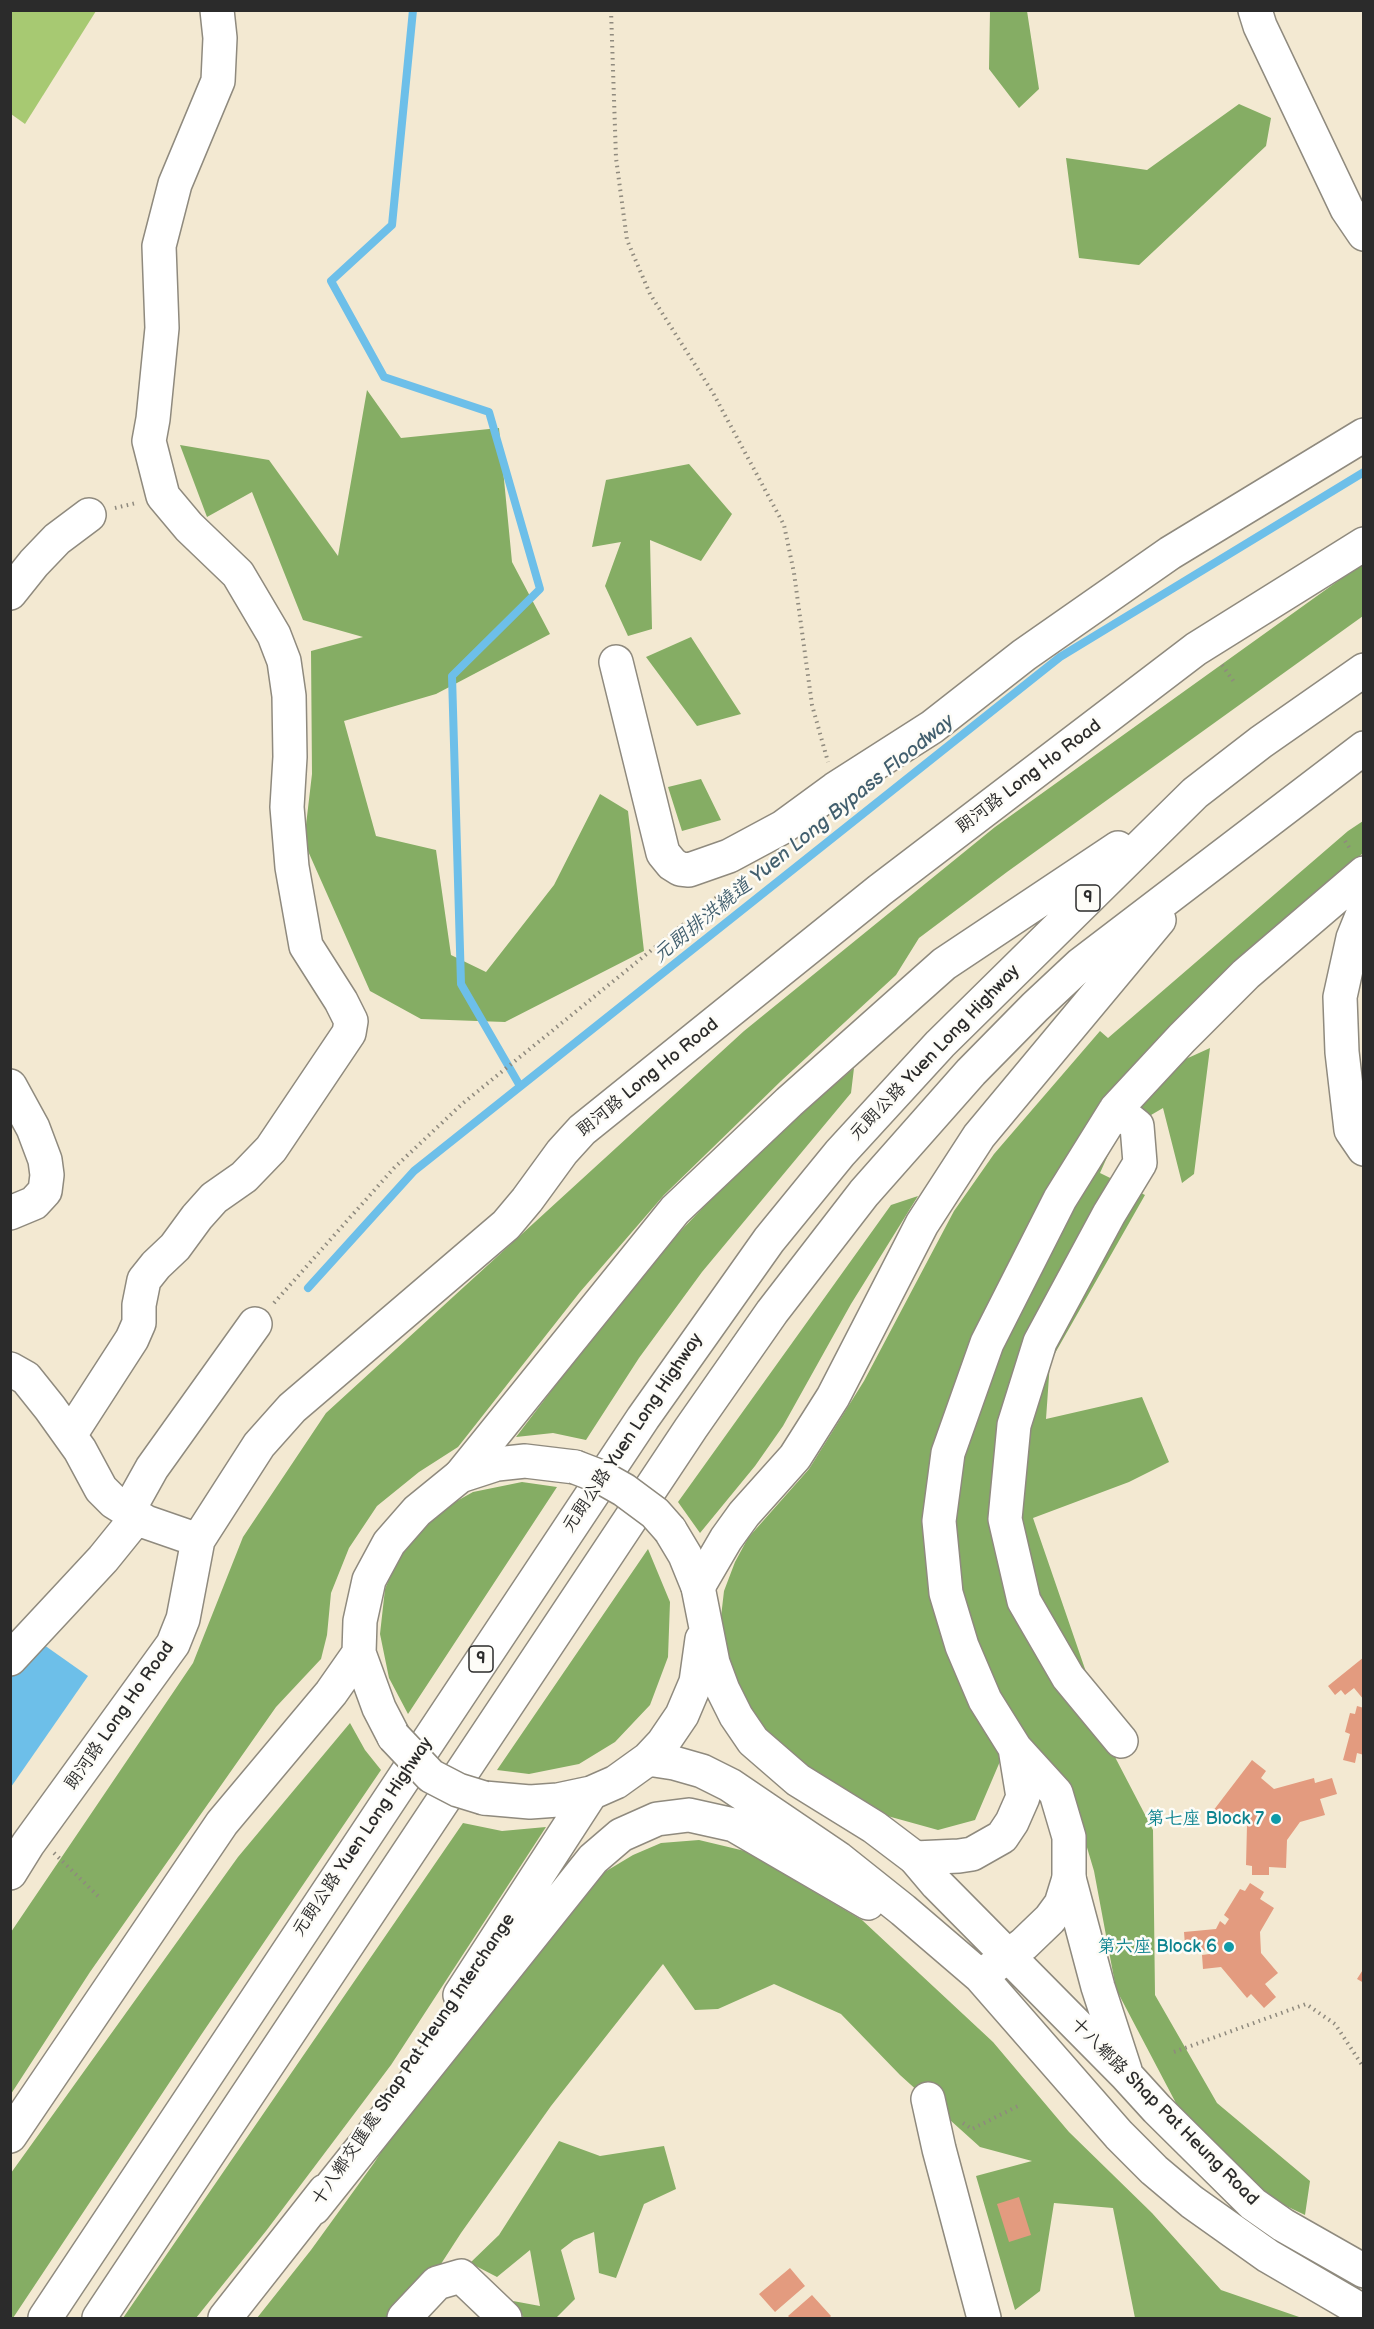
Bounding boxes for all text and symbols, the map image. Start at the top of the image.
water label: 元朗排洪繞道 Yuen Long Bypass Floodway [649,710,959,968]
street label: 朗河路 Long Ho Road [952,715,1106,839]
road number: 9 [1076,885,1100,911]
street label: 元朗公路 Yuen Long Highway [845,961,1025,1145]
street label: 朗河路 Long Ho Road [573,1014,723,1142]
street label: 元朗公路 Yuen Long Highway [558,1329,708,1537]
street label: 朗河路 Long Ho Road [61,1638,179,1794]
road number: 9 [469,1646,493,1672]
street label: 元朗公路 Yuen Long Highway [288,1733,438,1941]
place label: 第七座 Block 7 [1147,1808,1264,1830]
marker: 第七座 Block 7 [1269,1812,1283,1826]
street label: 十八鄉交匯處 Shap Pat Heung Interchange [308,1910,520,2210]
place label: 第六座 Block 6 [1097,1936,1217,1958]
marker: 第六座 Block 6 [1222,1940,1236,1954]
street label: 十八鄉路 Shap Pat Heung Road [1065,2013,1263,2211]

